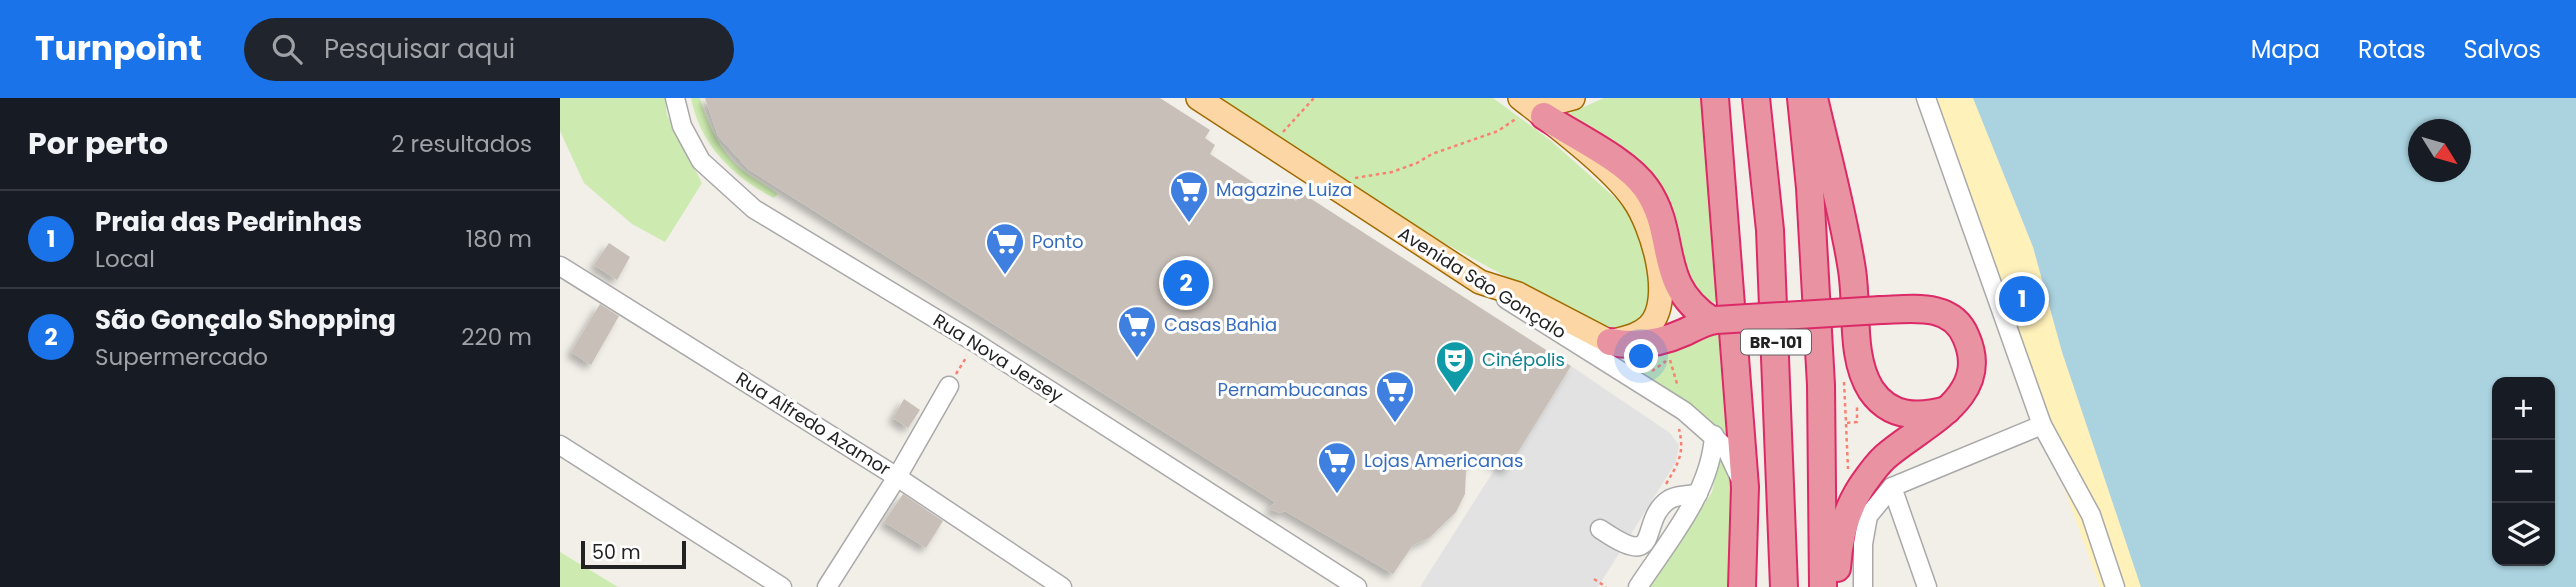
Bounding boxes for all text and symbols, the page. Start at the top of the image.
search box [244,18,734,81]
text: Turnpoint [35,25,202,72]
icon: search [268,30,306,68]
text: Pesquisar aqui [324,31,515,67]
text: Mapa [2251,33,2320,66]
text: Rotas [2358,33,2425,66]
text: Salvos [2463,33,2541,66]
north arrow [2408,119,2471,182]
text: Por perto [28,122,168,165]
text: 2 resultados [391,128,532,160]
supermarket icon: Magazine Luiza [1168,169,1210,224]
place label: Magazine Luiza [1216,177,1352,202]
text: Praia das Pedrinhas [95,204,362,240]
supermarket icon: Ponto [984,221,1026,276]
street label: Avenida São Gonçalo [1394,221,1571,344]
text: 1 [47,223,55,255]
text: 180 m [466,223,532,255]
place label: Ponto [1032,229,1084,254]
text: Local [95,243,155,275]
pin: 2 [1163,257,1209,309]
pin: 1 [1999,273,2045,325]
text: São Gonçalo Shopping [95,302,396,338]
supermarket icon: Casas Bahia [1116,304,1158,359]
street label: Rua Nova Jersey [929,308,1068,408]
place label: Casas Bahia [1164,312,1277,337]
text: 2 [44,321,58,353]
text: 220 m [461,321,532,353]
road number: BR-101 [1741,330,1811,354]
theatre icon: Cinépolis [1434,339,1476,394]
your location [1624,339,1658,373]
text: Supermercado [95,341,268,373]
place label: Cinépolis [1482,347,1565,372]
street label: Rua Alfredo Azamor [731,366,895,481]
supermarket icon: Pernambucanas [1374,369,1416,424]
place label: Pernambucanas [1218,377,1368,402]
map controls [2492,377,2555,566]
button: + [2492,377,2555,440]
supermarket icon: Lojas Americanas [1316,440,1358,495]
button: − [2492,440,2555,503]
place label: Lojas Americanas [1364,448,1523,473]
button: layers [2492,503,2555,566]
scale bar [581,538,686,570]
text: 50 m [592,539,641,566]

